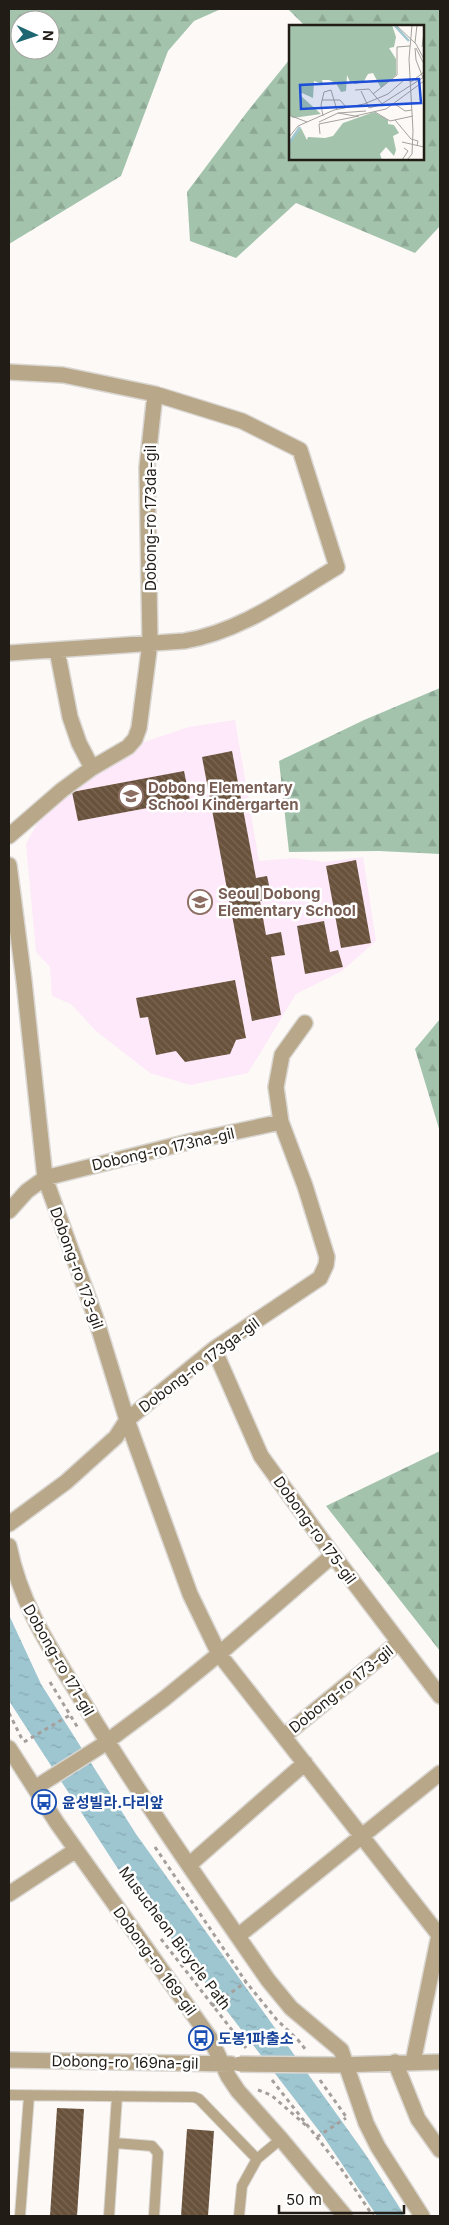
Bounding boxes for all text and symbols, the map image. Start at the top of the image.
north arrow [10,10,60,60]
inset map [289,25,424,160]
text: N [40,30,57,41]
street label: Dobong-ro 173da-gil [141,445,160,591]
place label: Dobong Elementary School Kindergarten [148,778,299,814]
school or university icon: Dobong Elementary School Kindergarten [118,783,144,809]
place label: Seoul Dobong Elementary School [218,884,356,920]
school or university icon: Seoul Dobong Elementary School [187,889,213,915]
street label: Dobong-ro 173na-gil [90,1123,236,1175]
street label: Dobong-ro 173-gil [46,1204,108,1332]
street label: Dobong-ro 173ga-gil [135,1313,263,1417]
street label: Dobong-ro 175-gil [270,1472,360,1588]
street label: Dobong-ro 171-gil [19,1601,99,1719]
street label: Dobong-ro 173-gil [285,1641,397,1737]
bus stop icon: 윤성빌라.다리앞 [31,1789,57,1815]
place label: 윤성빌라.다리앞 [62,1793,164,1812]
street label: Musucheon Bicycle Path [115,1863,235,2013]
street label: Dobong-ro 169-gil [109,1903,201,2019]
bus stop icon: 도봉1파출소 [188,2025,214,2051]
place label: 도봉1파출소 [218,2029,294,2048]
street label: Dobong-ro 169na-gil [51,2051,199,2073]
scale bar [279,2182,404,2214]
text: 50 m [286,2190,322,2209]

